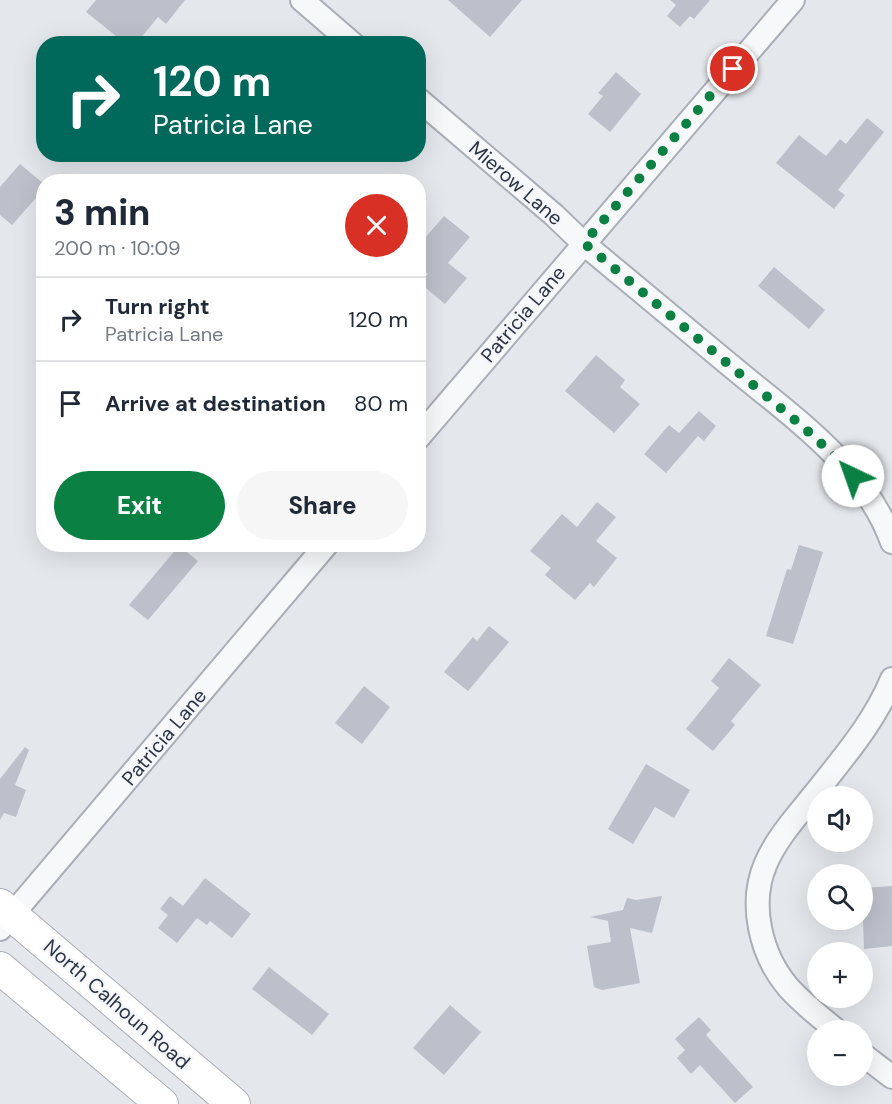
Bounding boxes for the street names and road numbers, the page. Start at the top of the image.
street label: Mierow Lane [464,135,568,231]
street label: Patricia Lane [475,260,571,368]
street label: Patricia Lane [116,683,212,791]
street label: North Calhoun Road [38,933,196,1075]

